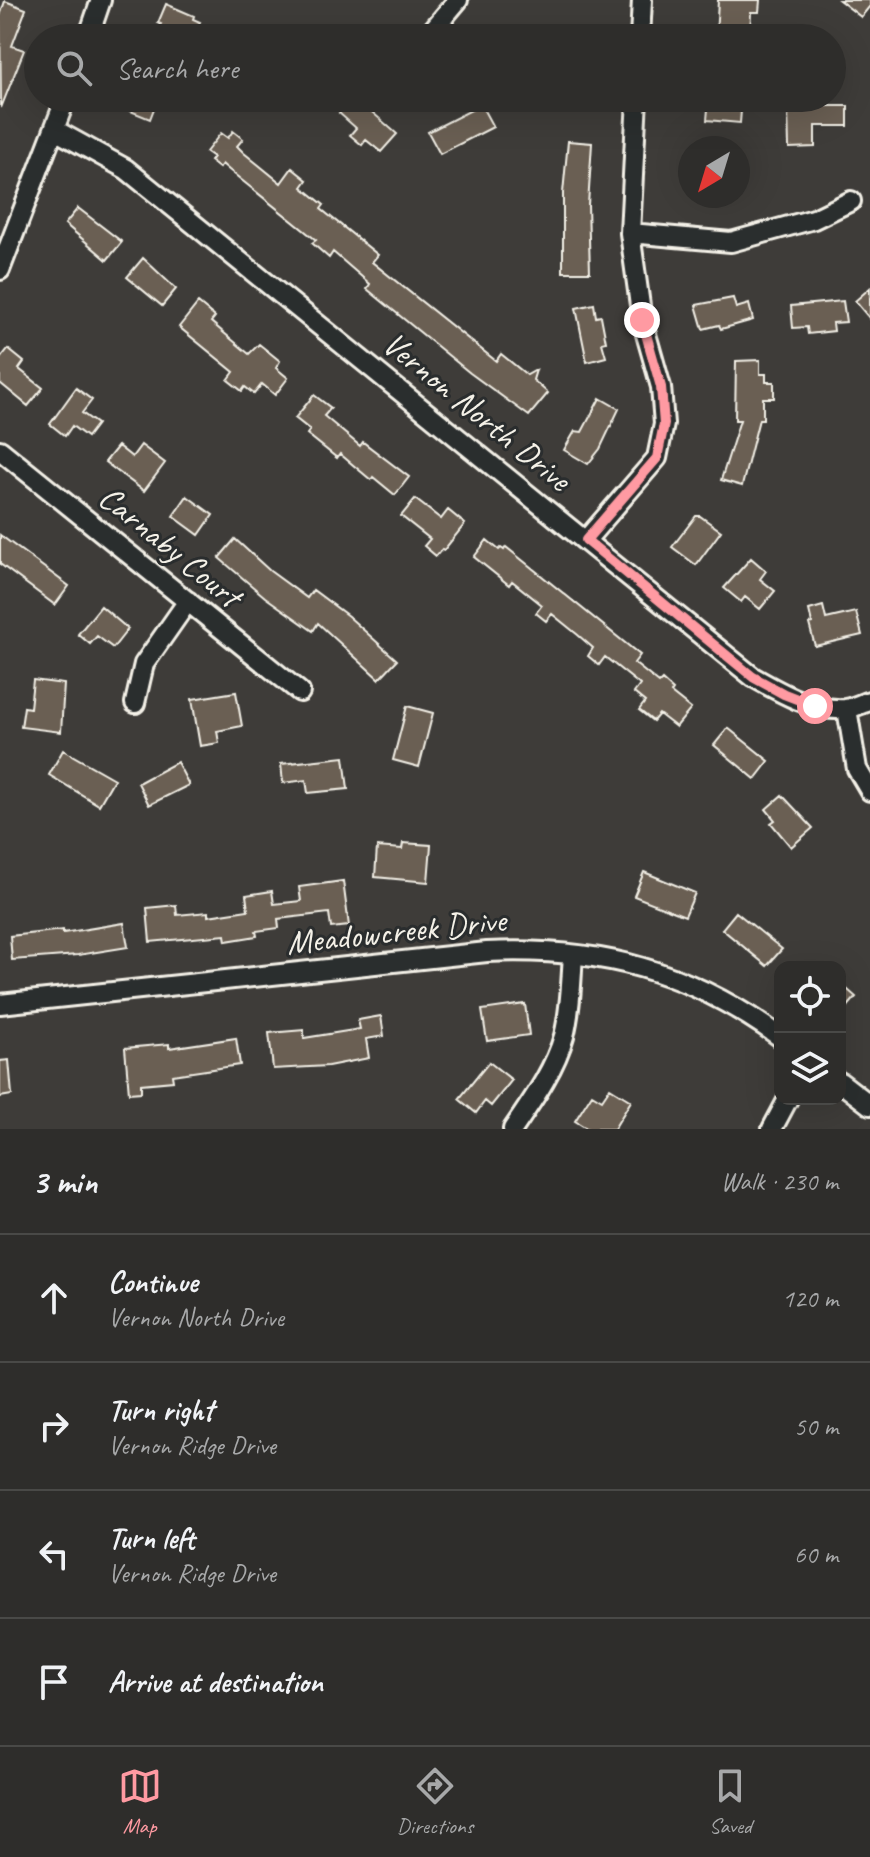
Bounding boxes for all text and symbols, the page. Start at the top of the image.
search box [24,24,846,112]
icon: search [52,46,96,90]
text: Search here [116,49,238,87]
north arrow [678,136,750,208]
route end [624,302,660,338]
street label: Vernon North Drive [374,322,581,501]
street label: Carnaby Court [90,476,254,619]
route start [797,688,833,724]
street label: Meadowcreek Drive [284,898,511,964]
map controls [774,961,846,1105]
button: locate [774,961,846,1033]
button: layers [774,1033,846,1105]
text: 3 min [32,1160,97,1203]
text: Walk · 230 m [721,1165,838,1198]
text: Continue [108,1263,198,1301]
icon: ahead [32,1276,76,1320]
text: 120 m [782,1282,838,1315]
text: Vernon North Drive [108,1301,284,1334]
text: Turn right [108,1391,213,1429]
icon: right [32,1404,76,1448]
text: 50 m [794,1410,838,1443]
text: Vernon Ridge Drive [108,1429,276,1462]
text: Turn left [108,1519,195,1557]
icon: left [32,1532,76,1576]
text: 60 m [794,1538,838,1571]
text: Vernon Ridge Drive [108,1557,276,1590]
icon: arrive [32,1660,76,1704]
text: Arrive at destination [108,1663,323,1701]
tab: Map [118,1764,162,1840]
tab: Directions [397,1764,473,1840]
tab: Saved [708,1764,752,1840]

